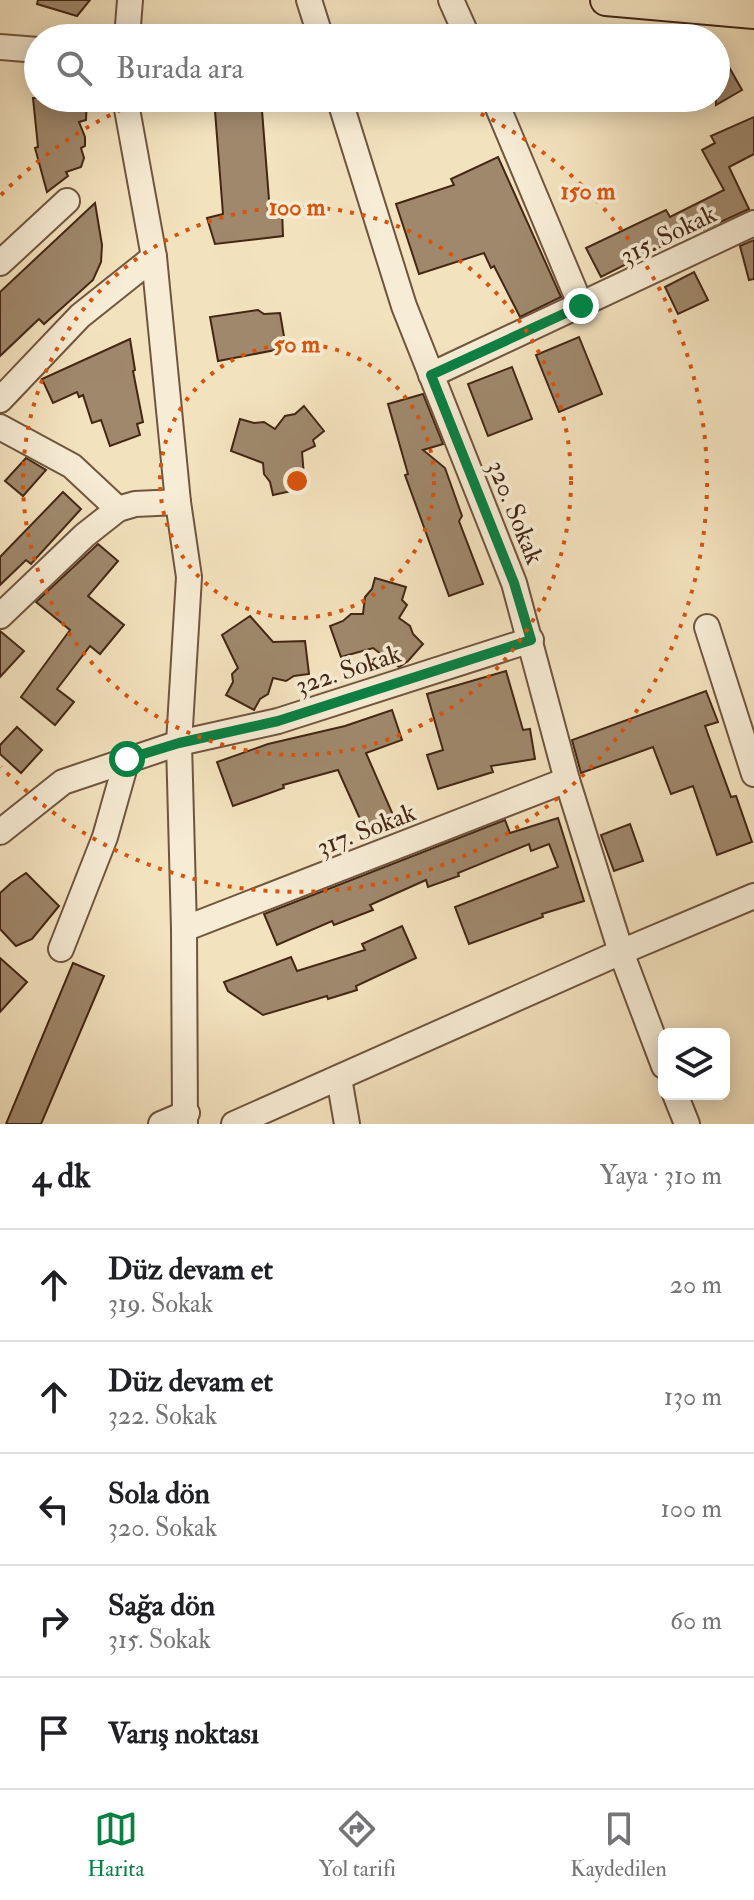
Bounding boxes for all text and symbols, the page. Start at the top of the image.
search box [24,24,730,112]
icon: search [52,46,96,90]
text: Burada ara [116,50,244,87]
text: 150 m [561,176,616,207]
text: 100 m [269,192,326,223]
street label: 315. Sokak [615,198,722,272]
route end [563,288,599,324]
text: 50 m [274,329,321,360]
street label: 320. Sokak [480,456,551,570]
centre of rings [283,467,311,495]
street label: 322. Sokak [291,638,406,702]
route start [109,741,145,777]
street label: 317. Sokak [312,796,421,863]
map controls [658,1028,730,1100]
button: layers [658,1028,730,1100]
text: 4 dk [32,1155,91,1198]
text: Yaya · 310 m [600,1160,722,1192]
text: Düz devam et [108,1251,273,1288]
icon: ahead [32,1263,76,1307]
text: 20 m [670,1269,722,1301]
text: 319. Sokak [108,1288,213,1320]
text: Düz devam et [108,1363,273,1400]
icon: ahead [32,1375,76,1419]
text: 130 m [664,1381,722,1413]
text: 322. Sokak [108,1400,217,1432]
text: Sola dön [108,1475,210,1512]
icon: left [32,1487,76,1531]
text: 100 m [661,1493,722,1525]
text: 320. Sokak [108,1512,217,1544]
text: Sağa dön [108,1587,215,1624]
icon: right [32,1599,76,1643]
text: 60 m [670,1605,722,1637]
text: 315. Sokak [108,1624,211,1656]
icon: arrive [32,1711,76,1755]
text: Varış noktası [108,1715,259,1752]
tab: Harita [87,1807,145,1883]
tab: Yol tarifi [319,1807,396,1883]
tab: Kaydedilen [570,1807,667,1883]

